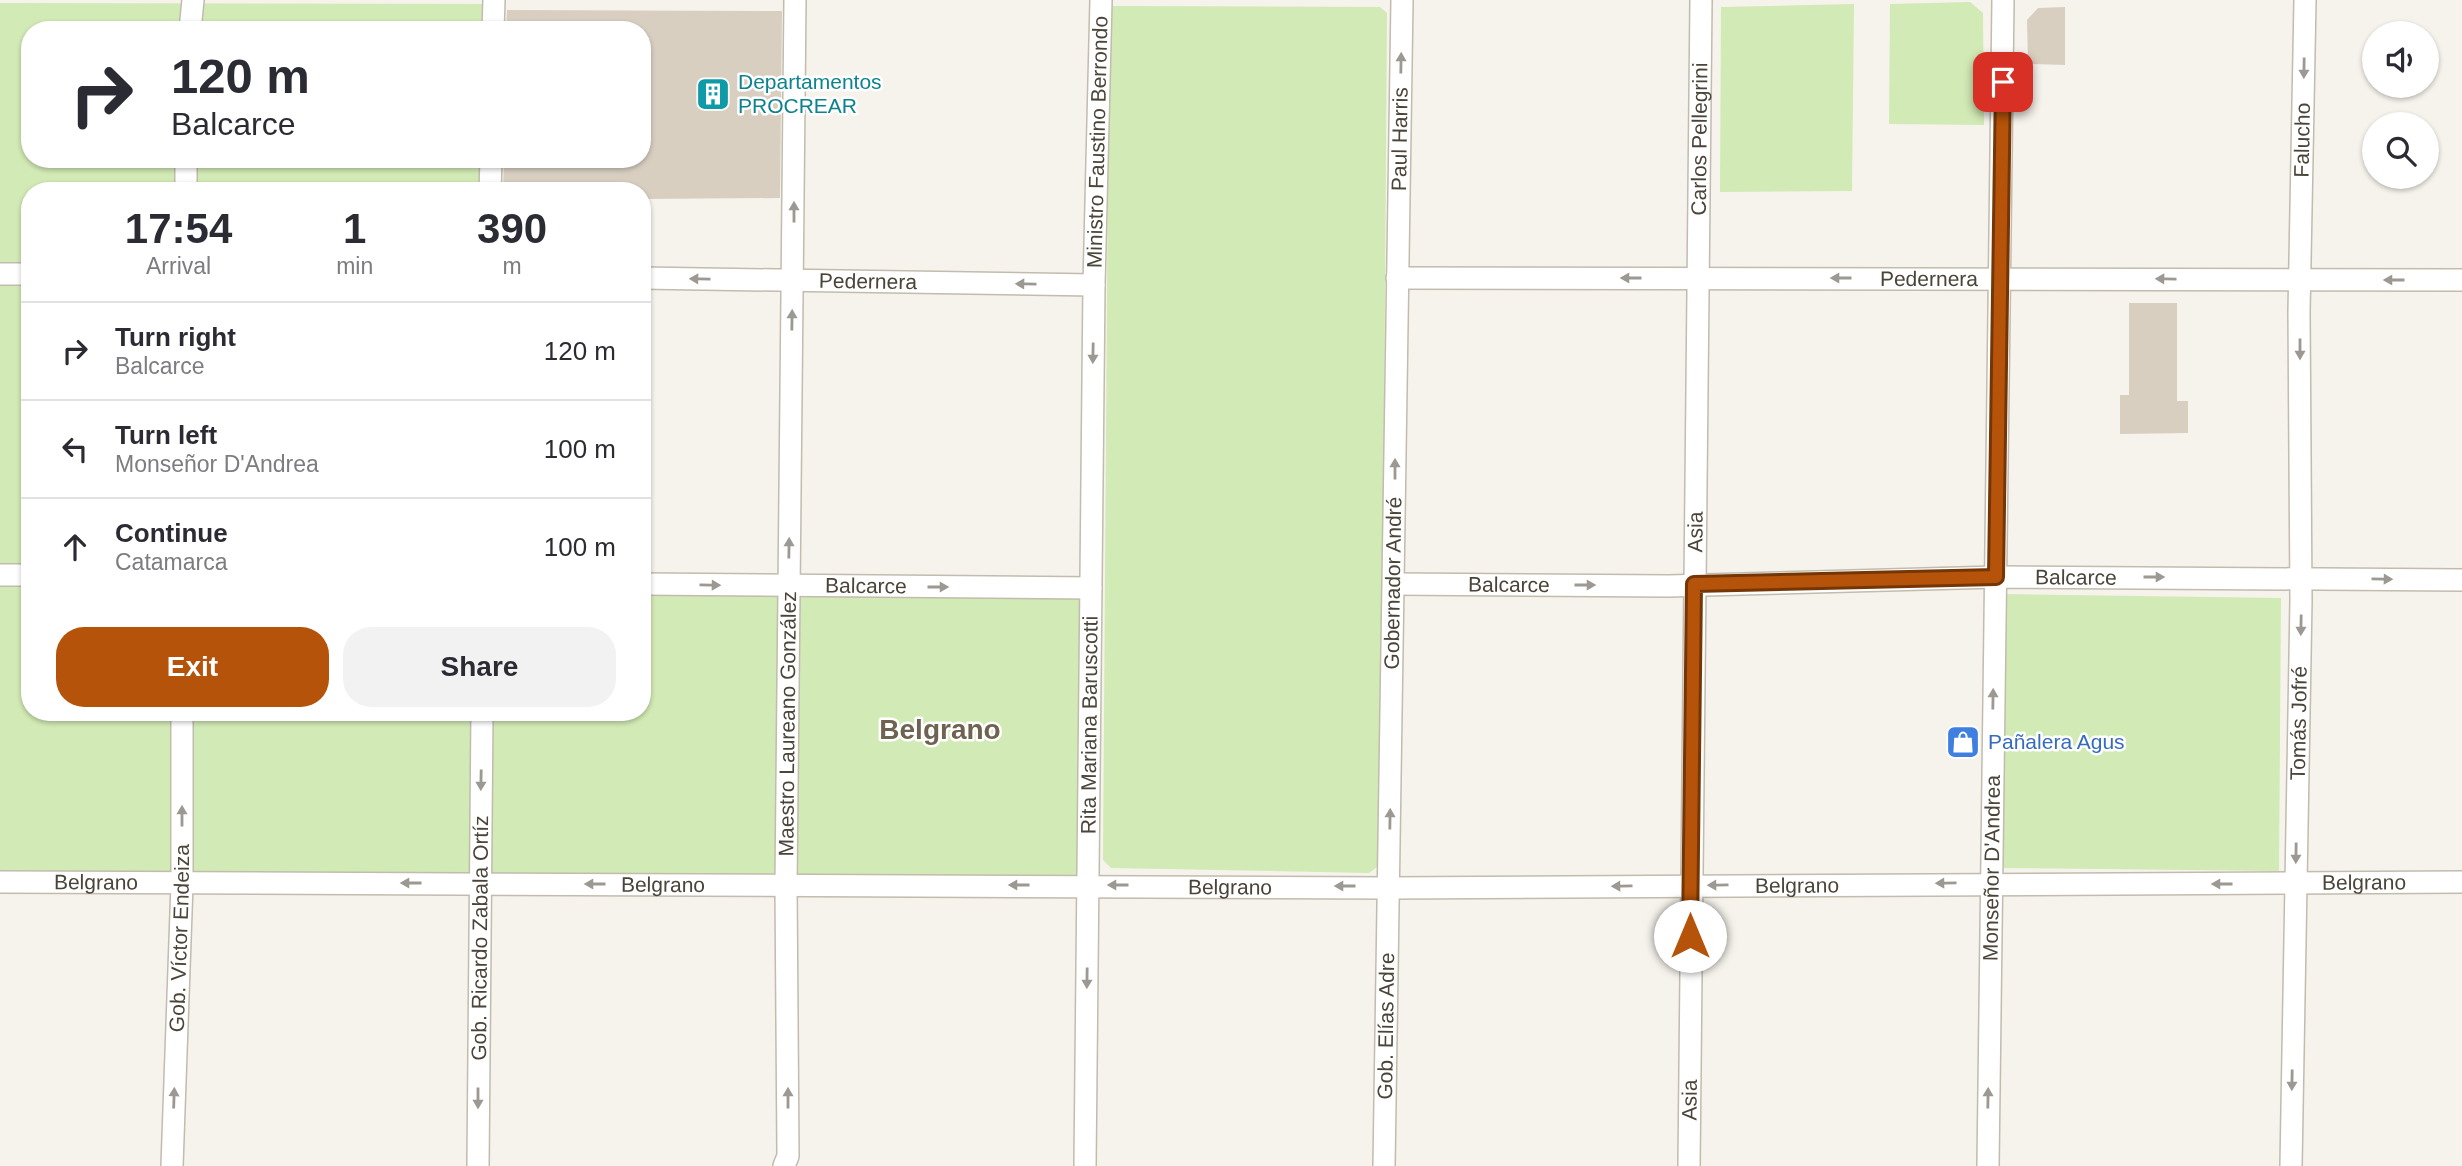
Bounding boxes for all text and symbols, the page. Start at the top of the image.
street label: Ministro Faustino Berrondo [1082,16,1112,268]
map controls [2362,21,2439,189]
button: sound [2362,21,2439,98]
icon: right [56,49,147,140]
text: 120 m [171,49,310,103]
one-way arrow [1395,52,1407,74]
pin [1973,52,2033,112]
one-way arrow [2298,57,2310,79]
street label: Carlos Pellegrini [1687,62,1711,216]
icon: arrive [1984,63,2022,101]
place label: Departamentos PROCREAR [738,70,882,117]
building icon: Departamentos PROCREAR [694,75,732,113]
street label: Paul Harris [1387,87,1412,191]
street label: Falucho [2290,103,2314,178]
text: Balcarce [171,106,296,142]
button: search [2362,112,2439,189]
one-way arrow [788,201,800,223]
text: 17:54 [125,205,232,252]
text: 1 [343,205,366,252]
text: 390 [477,205,547,252]
text: Arrival [146,253,211,279]
text: min [336,253,373,279]
text: m [503,253,522,279]
street label: Pedernera [1880,267,1978,290]
street label: Pedernera [819,269,918,293]
one-way arrow [1620,272,1642,284]
one-way arrow [1830,272,1852,284]
one-way arrow [689,273,711,285]
one-way arrow [2155,273,2177,285]
one-way arrow [2383,274,2405,286]
one-way arrow [1015,278,1037,290]
one-way arrow [787,309,798,331]
text: Turn right [115,322,236,352]
icon: right [56,332,94,370]
text: 120 m [544,336,616,366]
one-way arrow [2294,338,2306,360]
one-way arrow [1087,342,1099,364]
text: Balcarce [115,353,204,379]
text: Turn left [115,420,217,450]
icon: left [56,430,94,468]
text: 100 m [544,434,616,464]
text: Monseñor D'Andrea [115,451,319,477]
one-way arrow [1389,458,1401,480]
street label: Gobernador André [1380,496,1405,670]
street label: Asia [1683,511,1707,553]
text: Continue [115,518,228,548]
icon: ahead [56,528,94,566]
text: 100 m [544,532,616,562]
one-way arrow [783,536,794,558]
text: Catamarca [115,549,227,575]
street label: Balcarce [2035,565,2117,589]
one-way arrow [2144,571,2166,583]
street label: Balcarce [1468,573,1550,596]
one-way arrow [2371,573,2393,584]
street label: Balcarce [825,574,907,597]
one-way arrow [700,579,722,591]
one-way arrow [1575,579,1597,591]
one-way arrow [927,582,949,593]
street label: Maestro Laureano González [774,591,800,856]
one-way arrow [2295,614,2307,636]
street label: Rita Mariana Baruscotti [1076,616,1102,834]
button: Exit [56,627,329,707]
button: Share [343,627,616,707]
street label: Tomás Jofré [2286,666,2311,780]
one-way arrow [1988,688,1999,710]
district label: Belgrano [879,714,1001,745]
shop icon: Pañalera Agus [1944,723,1982,761]
place label: Pañalera Agus [1988,730,2125,753]
one-way arrow [475,770,486,792]
street label: Monseñor D'Andrea [1979,774,2004,961]
one-way arrow [176,804,188,826]
one-way arrow [1385,808,1396,830]
street label: Gob. Ricardo Zabala Ortíz [467,815,492,1061]
one-way arrow [2290,842,2302,864]
street label: Gob. Víctor Endeiza [165,844,193,1033]
street label: Belgrano [54,870,138,894]
street label: Belgrano [2322,870,2406,894]
street label: Belgrano [621,873,705,896]
street label: Belgrano [1755,873,1839,897]
street label: Belgrano [1188,875,1272,898]
one-way arrow [400,877,422,889]
one-way arrow [1935,877,1957,888]
one-way arrow [584,878,606,890]
one-way arrow [2211,878,2233,890]
one-way arrow [1008,879,1030,891]
one-way arrow [1106,879,1128,891]
one-way arrow [1707,879,1729,891]
one-way arrow [1334,880,1356,892]
one-way arrow [1610,880,1632,891]
position arrow [1653,899,1727,973]
street label: Gob. Elías Adre [1373,952,1398,1100]
one-way arrow [1081,967,1092,989]
one-way arrow [2286,1069,2298,1091]
street label: Asia [1677,1079,1701,1121]
one-way arrow [169,1087,180,1109]
one-way arrow [472,1087,484,1109]
one-way arrow [782,1087,793,1109]
one-way arrow [1983,1087,1994,1109]

